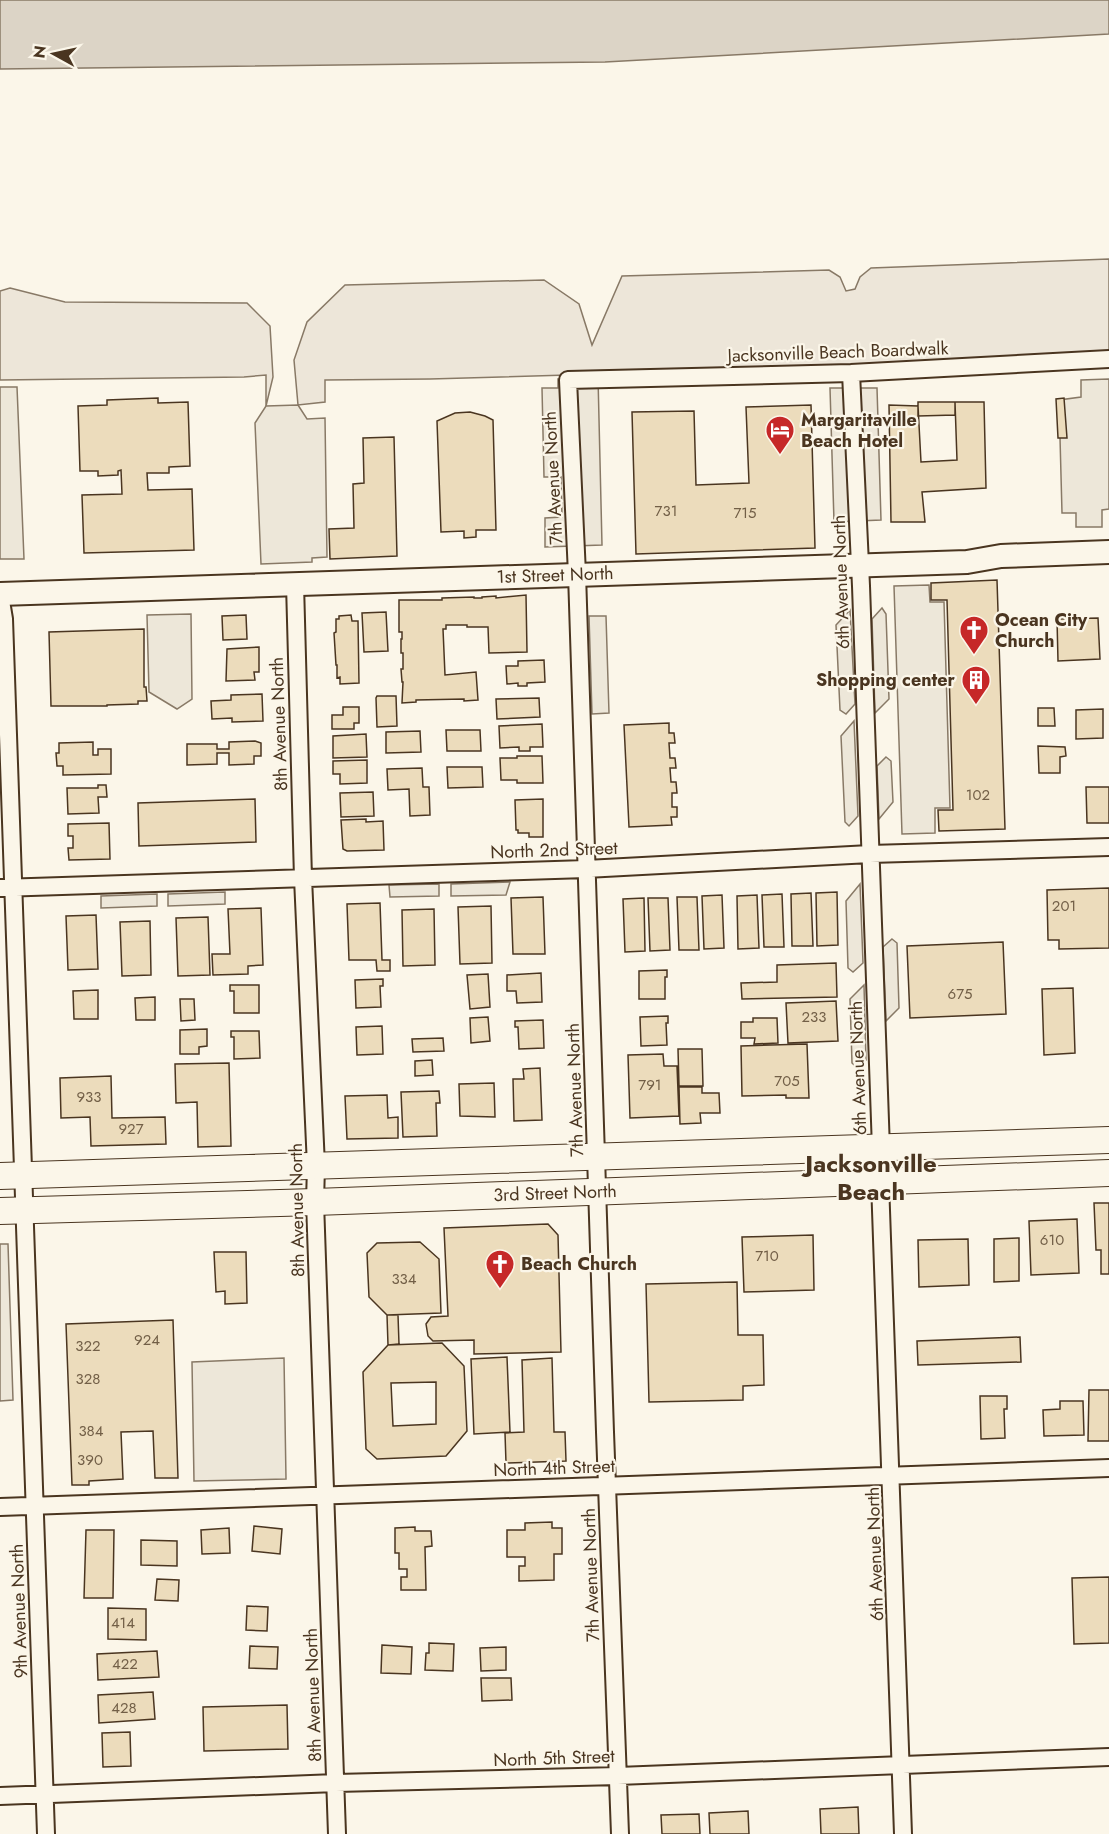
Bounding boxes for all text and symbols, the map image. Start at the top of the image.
north arrow [24,24,84,84]
text: N [27,44,52,60]
street label: Jacksonville Beach Boardwalk [725,335,949,369]
place label: Margaritaville Beach Hotel [801,407,917,454]
street label: 7th Avenue North [537,411,569,545]
hotel icon: Margaritaville Beach Hotel [764,414,796,456]
house number: 731 [655,500,677,522]
house number: 715 [733,502,757,524]
street label: 6th Avenue North [826,514,856,650]
street label: 1st Street North [496,560,614,590]
place label: Ocean City Church [995,607,1088,654]
church icon: Ocean City Church [958,614,990,656]
street label: 8th Avenue North [264,656,294,792]
building icon: Shopping center [960,664,992,706]
place label: Shopping center [816,667,956,693]
house number: 102 [966,784,990,806]
street label: North 2nd Street [490,835,619,865]
house number: 201 [1052,895,1076,917]
house number: 675 [948,983,972,1005]
street label: 6th Avenue North [843,1000,873,1136]
house number: 233 [802,1006,826,1028]
street label: 7th Avenue North [560,1023,590,1157]
house number: 705 [774,1070,800,1092]
house number: 791 [638,1074,662,1096]
house number: 933 [76,1086,102,1108]
house number: 927 [118,1118,144,1140]
street label: 8th Avenue North [283,1143,311,1277]
district label: Jacksonville Beach [801,1146,937,1209]
street label: 3rd Street North [493,1178,617,1208]
house number: 610 [1040,1229,1064,1251]
house number: 710 [755,1245,779,1267]
church icon: Beach Church [484,1248,516,1290]
place label: Beach Church [521,1251,637,1277]
house number: 334 [391,1268,417,1290]
house number: 924 [134,1329,160,1351]
house number: 322 [75,1335,101,1357]
house number: 328 [76,1368,100,1390]
house number: 384 [78,1420,104,1442]
house number: 390 [77,1449,103,1471]
street label: North 4th Street [493,1453,616,1483]
street label: 6th Avenue North [860,1486,890,1622]
street label: 7th Avenue North [576,1508,606,1642]
street label: 9th Avenue North [4,1543,34,1679]
house number: 414 [111,1612,135,1634]
street label: 8th Avenue North [298,1627,328,1763]
house number: 422 [112,1653,138,1675]
house number: 428 [111,1697,137,1719]
street label: North 5th Street [493,1743,616,1773]

